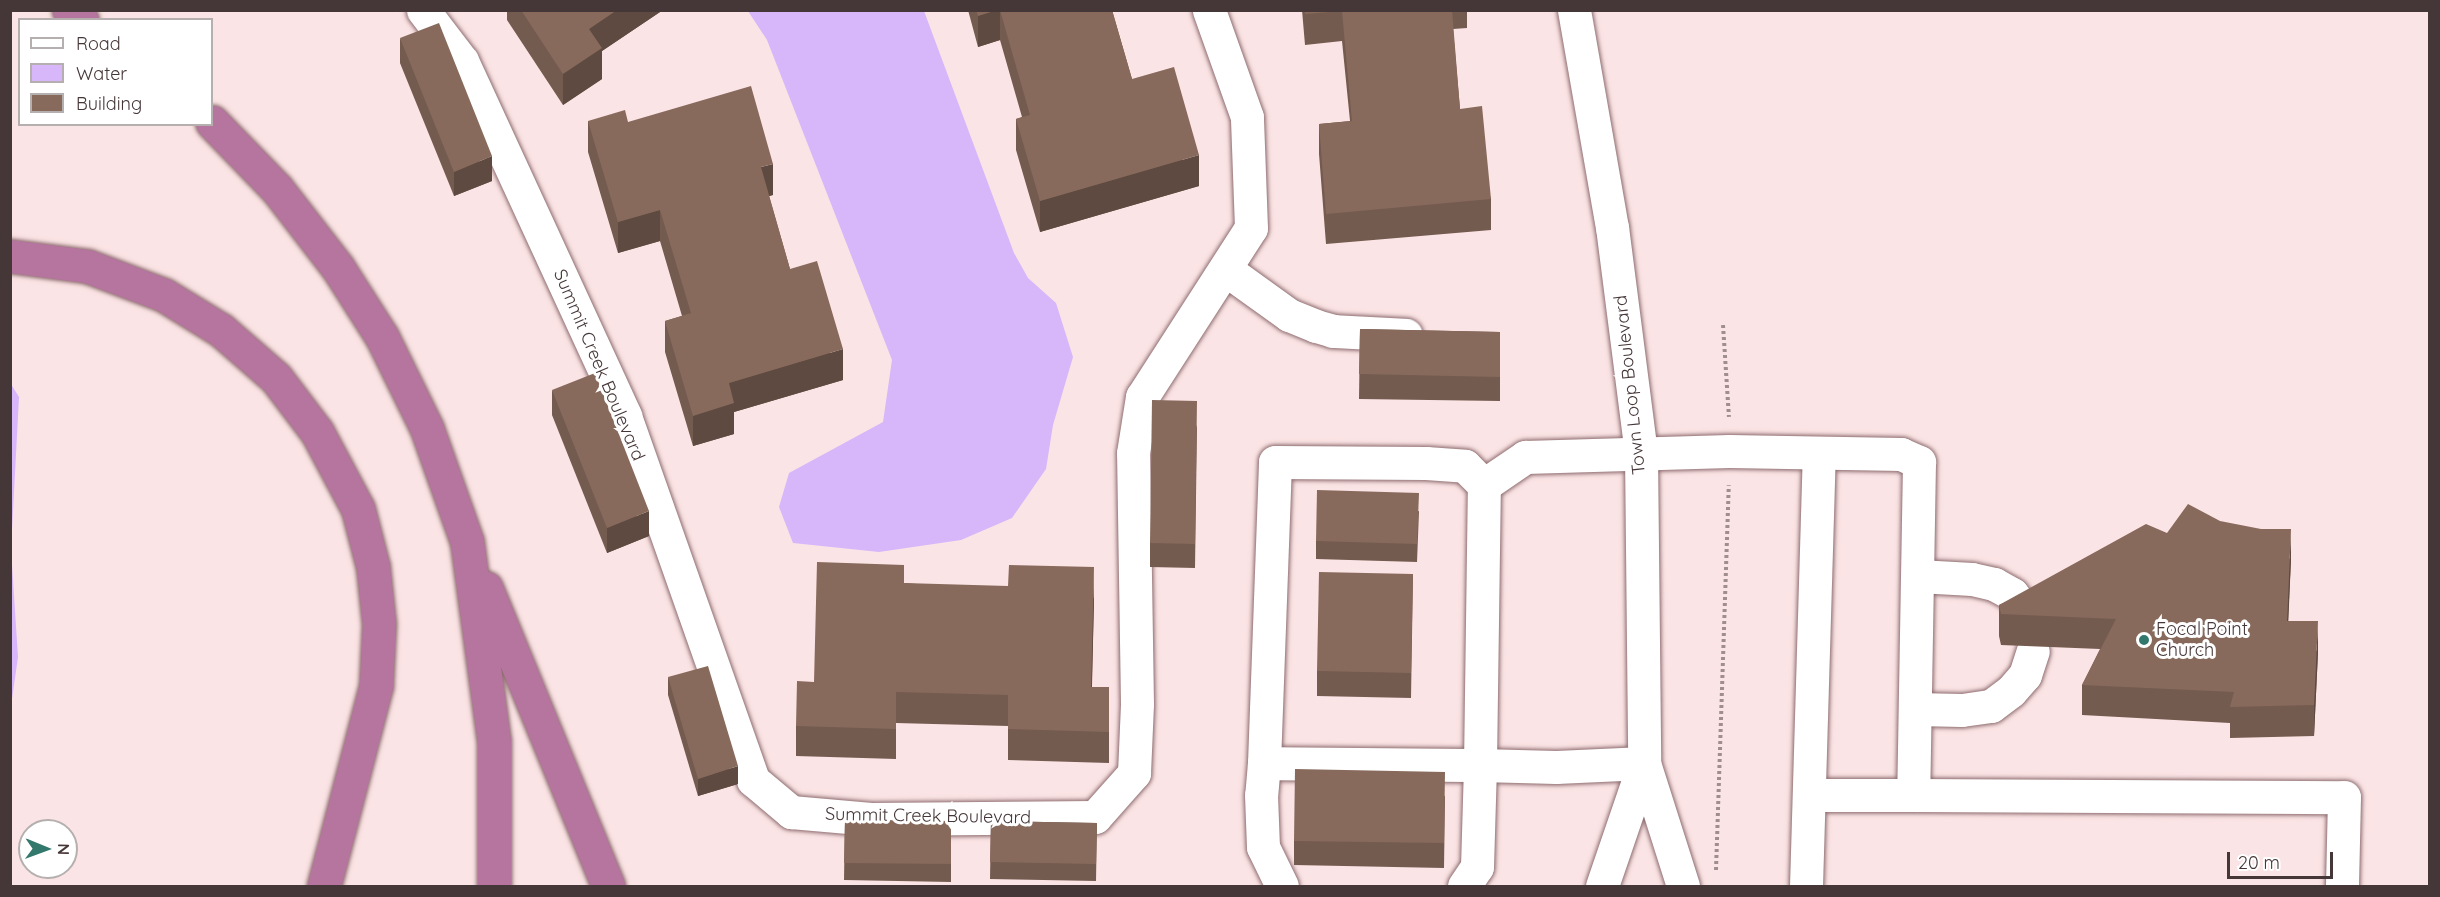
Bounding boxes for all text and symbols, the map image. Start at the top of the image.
legend [18,18,213,126]
text: Road [76,32,121,55]
text: Water [76,62,127,85]
text: Building [76,92,142,115]
street label: Summit Creek Boulevard [549,266,649,464]
street label: Town Loop Boulevard [1610,294,1650,476]
place label: Focal Point Church [2156,619,2248,662]
marker: Focal Point Church [2137,633,2151,647]
street label: Summit Creek Boulevard [825,803,1031,829]
north arrow [18,819,78,879]
scale bar [2230,840,2336,878]
text: N [54,843,74,855]
text: 20 m [2238,851,2280,874]

